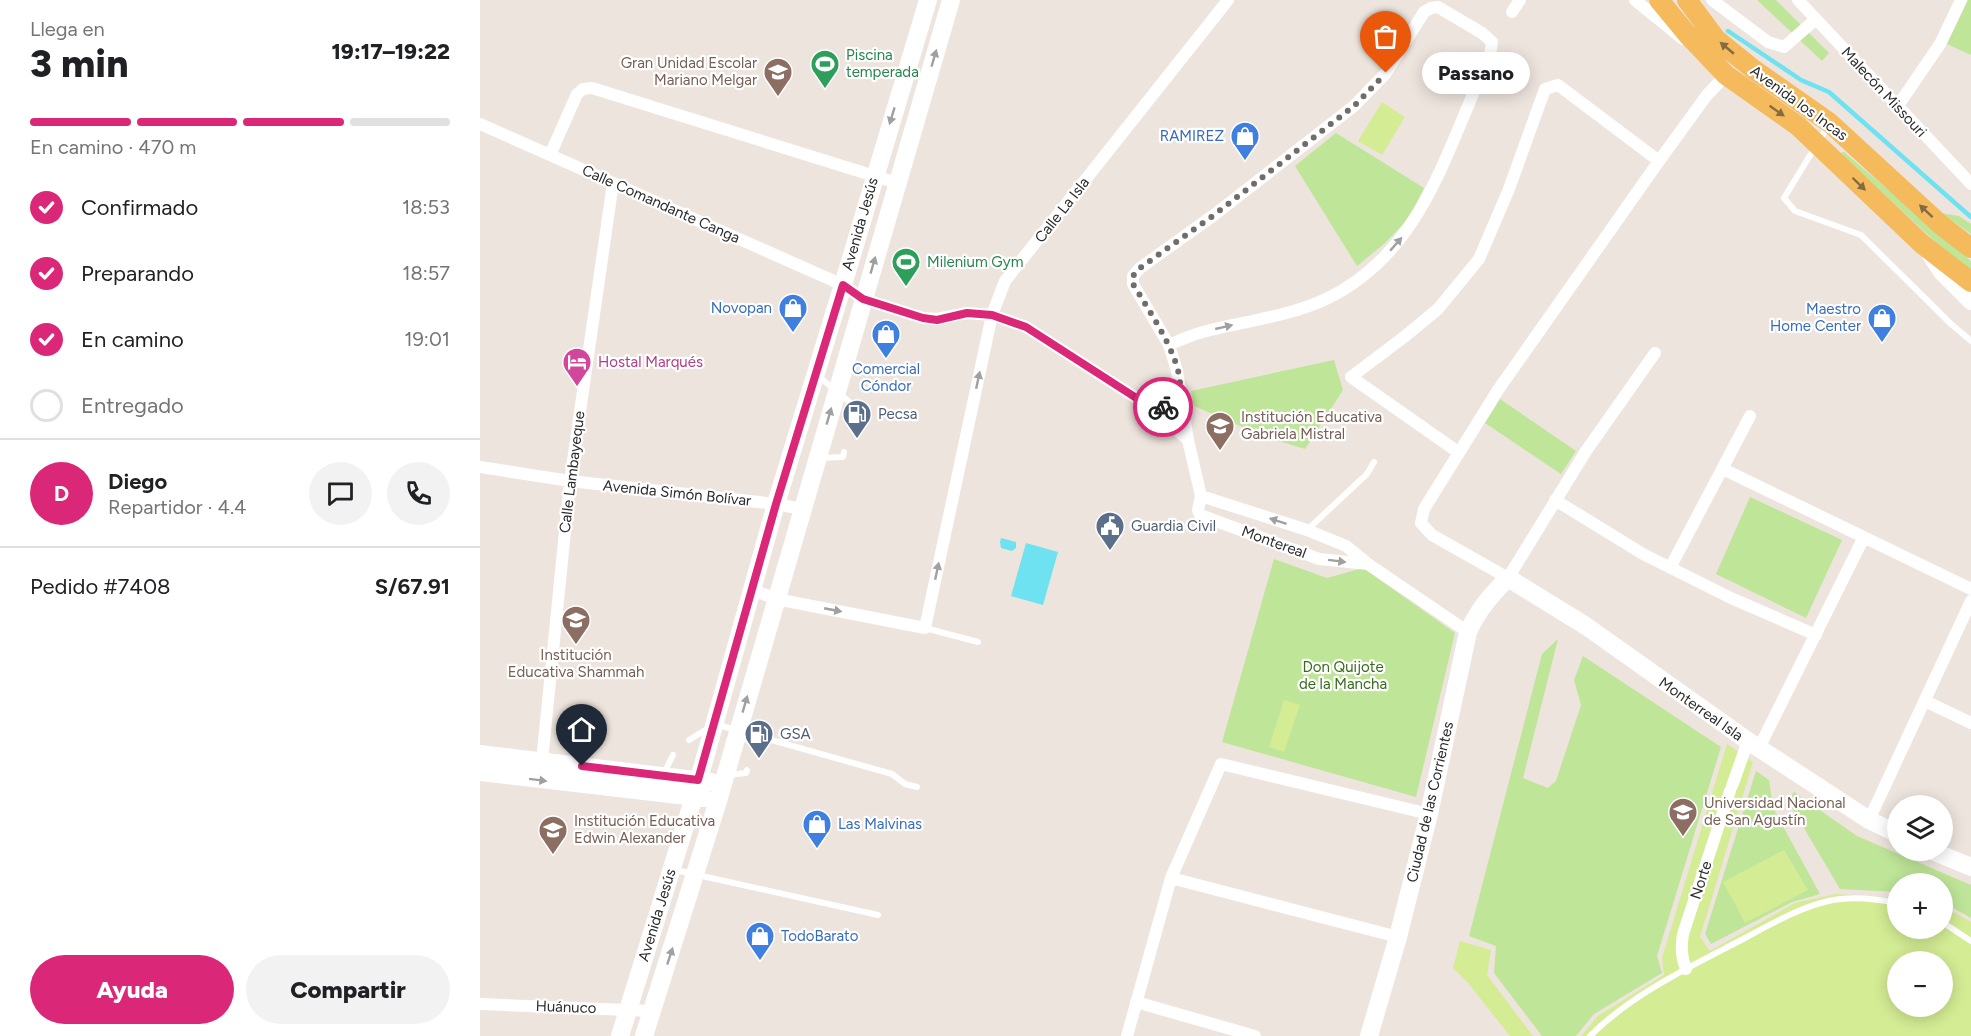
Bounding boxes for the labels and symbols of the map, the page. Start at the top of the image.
pin [1360,11,1411,73]
one-way arrow [1719,41,1735,54]
street label: Malecón Missouri [1838,43,1930,141]
place label: Piscina temperada [846,46,919,81]
sports icon: Piscina temperada [809,48,841,90]
one-way arrow [930,48,939,66]
callout: Passano [1422,52,1530,94]
place label: Gran Unidad Escolar Mariano Melgar [621,54,757,89]
school or university icon: Gran Unidad Escolar Mariano Melgar [762,56,794,98]
street label: Avenida los Incas [1747,62,1851,144]
one-way arrow [1769,105,1785,117]
one-way arrow [887,107,897,125]
shop icon: RAMIREZ [1229,120,1261,162]
place label: RAMIREZ [1160,127,1224,145]
street label: Calle Comandante Canga [579,161,743,247]
street label: Calle La Isla [1031,174,1093,246]
street label: Avenida Jesús [838,175,882,273]
one-way arrow [1852,177,1867,191]
one-way arrow [1919,205,1934,218]
one-way arrow [1389,237,1402,252]
sports icon: Milenium Gym [890,246,922,288]
place label: Milenium Gym [927,253,1023,271]
one-way arrow [869,256,878,274]
shop icon: Novopan [777,292,809,334]
place label: Novopan [711,299,772,317]
place label: Maestro Home Center [1770,300,1861,335]
shop icon: Maestro Home Center [1866,302,1898,344]
shop icon: Comercial Cóndor [870,318,902,360]
one-way arrow [1215,321,1234,331]
hotel icon: Hostal Marqués [561,346,593,388]
place label: Hostal Marqués [598,353,703,371]
place label: Comercial Cóndor [852,360,920,395]
one-way arrow [974,371,983,390]
courier [1133,377,1193,437]
fuel station icon: Pecsa [841,398,873,440]
place label: Pecsa [878,405,917,423]
one-way arrow [825,407,834,425]
place label: Institución Educativa Gabriela Mistral [1241,408,1382,443]
street label: Calle Lambayeque [556,410,588,534]
school or university icon: Institución Educativa Gabriela Mistral [1204,410,1236,452]
street label: Avenida Simón Bolívar [602,476,752,510]
public building icon: Guardia Civil [1094,510,1126,552]
one-way arrow [1269,515,1287,525]
place label: Guardia Civil [1131,517,1216,535]
street label: Montereal [1239,522,1309,562]
one-way arrow [1327,556,1346,566]
one-way arrow [933,561,942,580]
school or university icon: Institución Educativa Shammah [560,604,592,646]
one-way arrow [824,606,843,615]
place label: Institución Educativa Shammah [508,646,644,681]
park label: Don Quijote de la Mancha [1299,658,1387,693]
street label: Monterreal Isla [1655,673,1747,745]
one-way arrow [741,695,751,713]
pin [556,704,607,766]
fuel station icon: GSA [743,718,775,760]
street label: Ciudad de las Corrientes [1403,720,1457,884]
place label: GSA [780,725,811,743]
one-way arrow [529,775,548,784]
place label: Universidad Nacional de San Agustín [1704,794,1846,829]
school or university icon: Universidad Nacional de San Agustín [1667,796,1699,838]
shop icon: Las Malvinas [801,808,833,850]
place label: Institución Educativa Edwin Alexander [574,812,715,847]
school or university icon: Institución Educativa Edwin Alexander [537,814,569,856]
place label: Las Malvinas [838,815,922,833]
street label: Norte [1686,859,1716,901]
street label: Avenida Jesús [634,866,680,964]
shop icon: TodoBarato [744,920,776,962]
place label: TodoBarato [781,927,859,945]
one-way arrow [666,947,675,965]
street label: Huánuco [535,997,597,1017]

